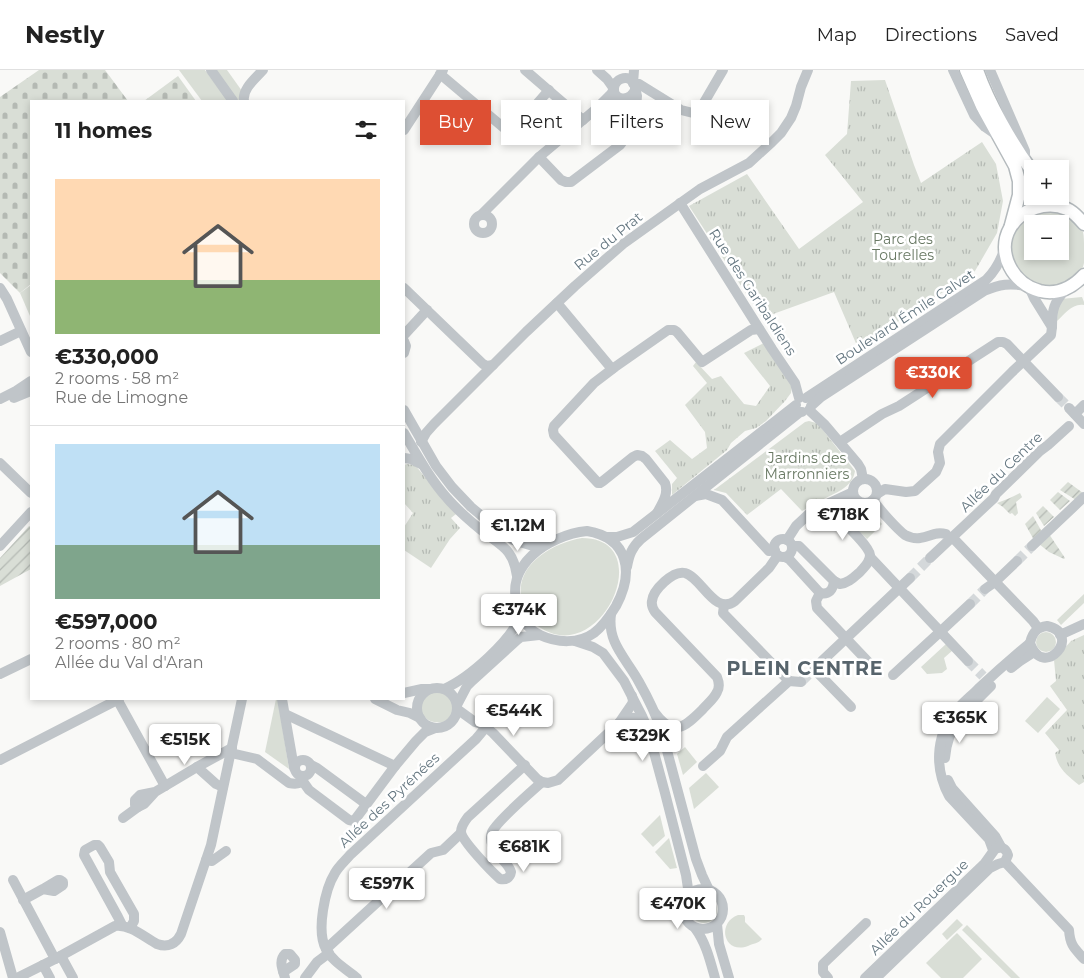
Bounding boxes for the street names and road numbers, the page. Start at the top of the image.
street label: Rue du Prat [570,208,646,274]
street label: Rue des Garibaldiens [705,225,801,359]
street label: Boulevard Émile Calvet [832,265,978,369]
street label: Allée du Centre [956,428,1046,516]
street label: Allée des Pyrénées [335,749,443,851]
street label: Allée du Rouergue [866,855,972,959]

